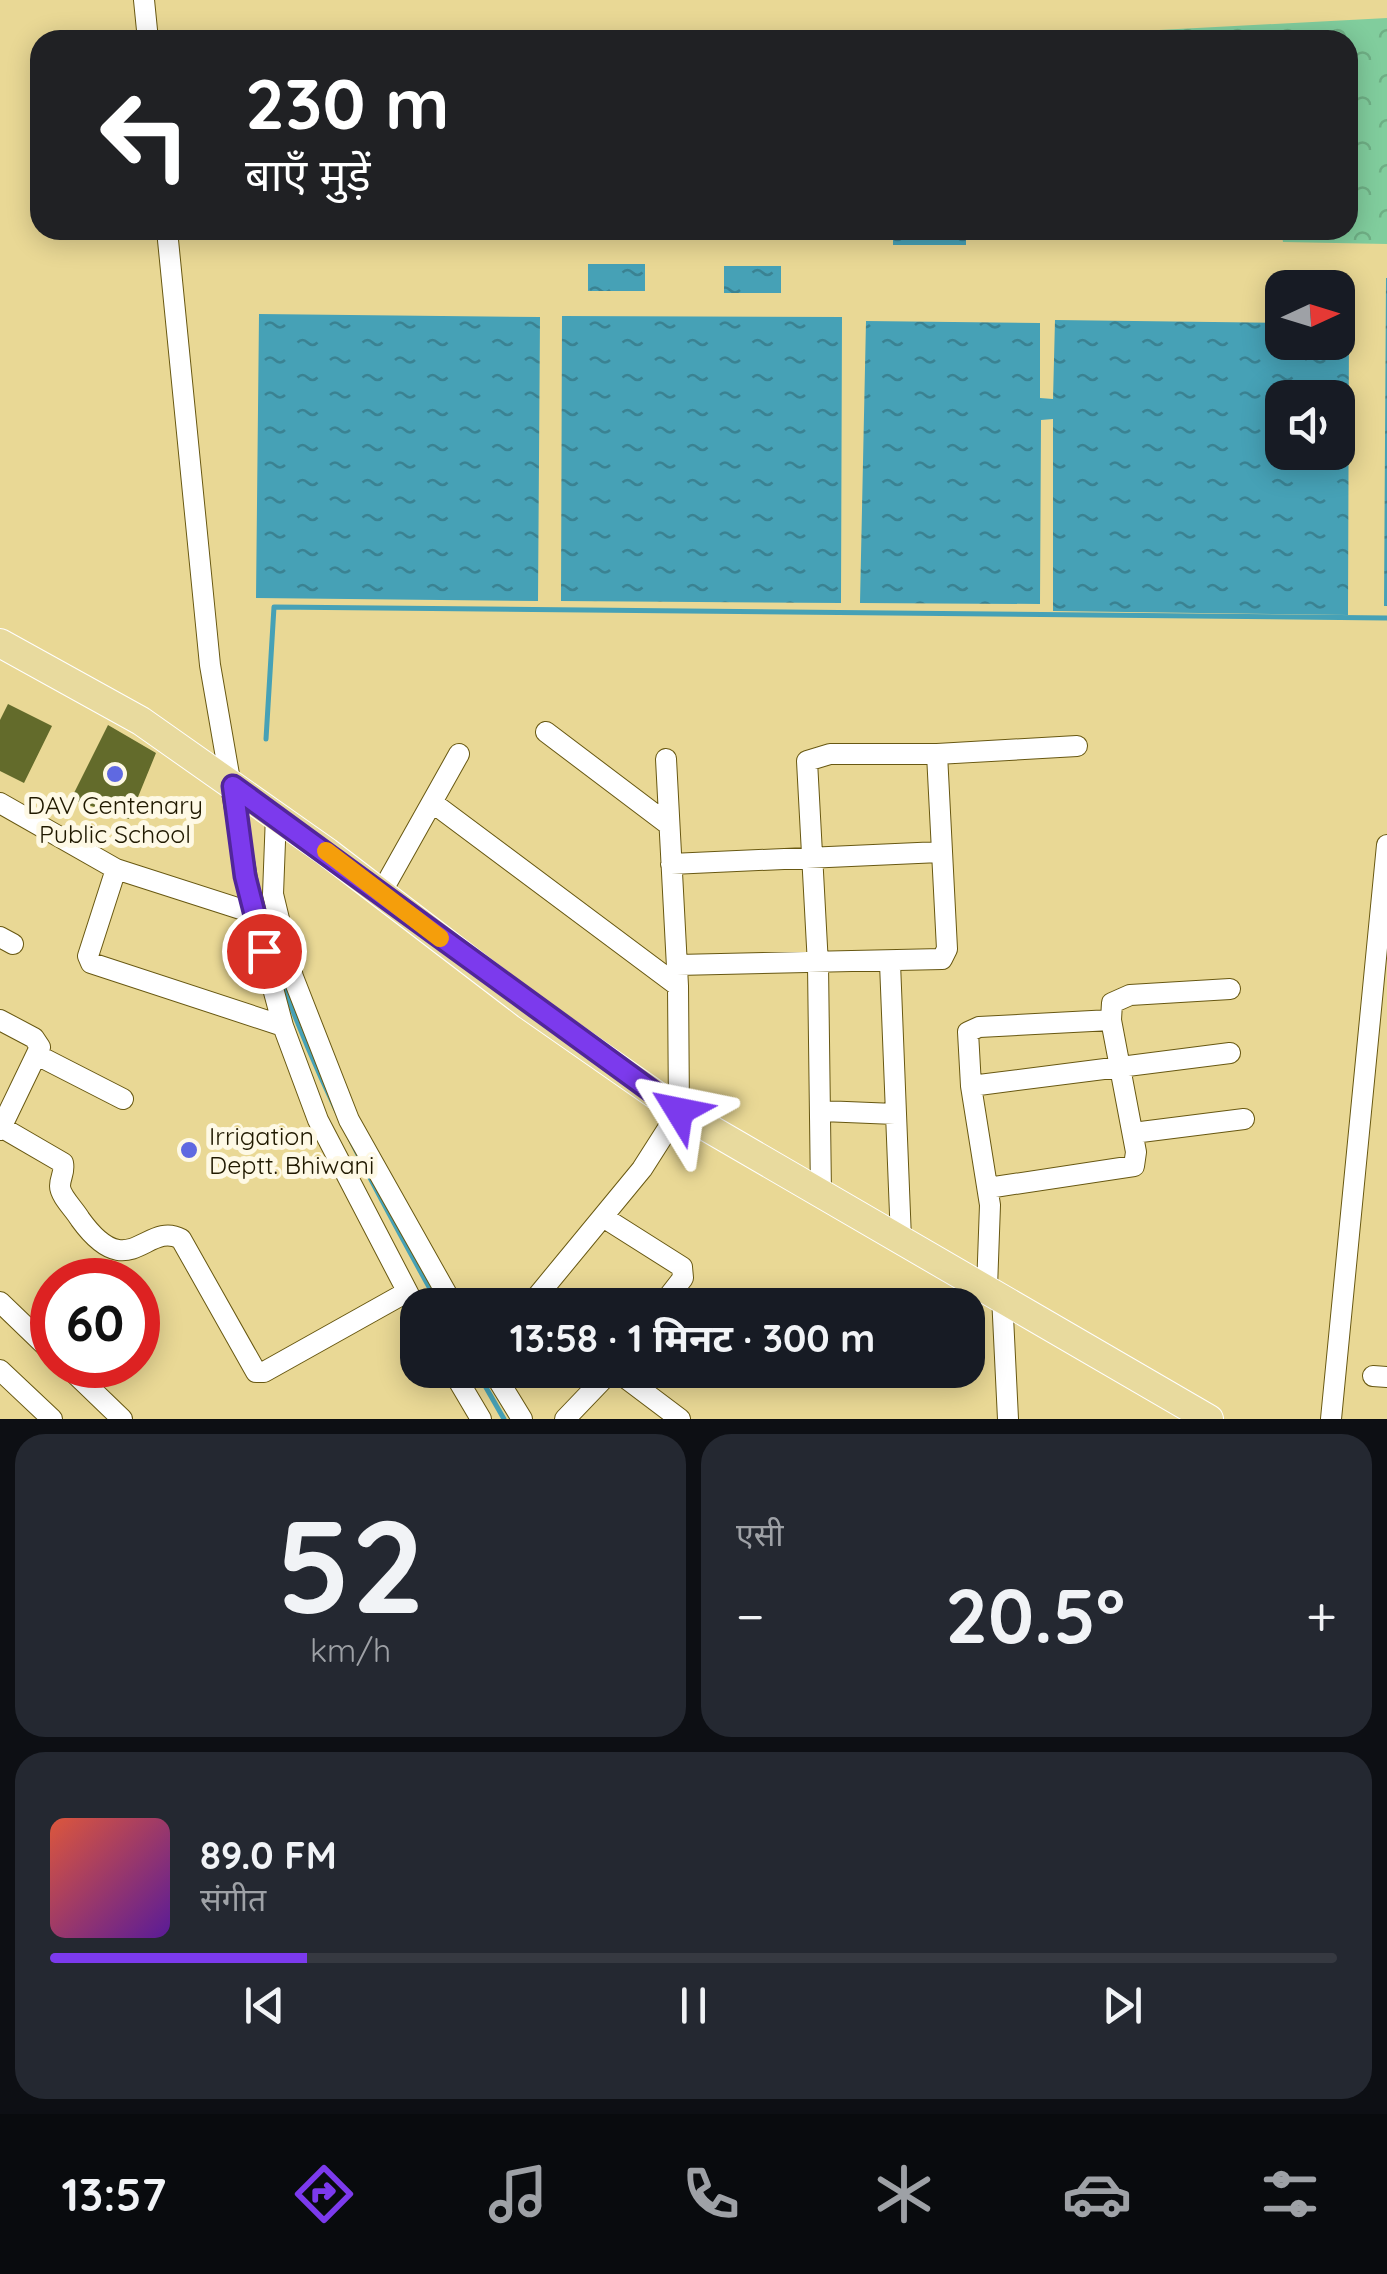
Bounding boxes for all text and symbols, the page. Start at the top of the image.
text: 230 m [245,59,450,147]
icon: left [80,70,210,200]
text: बाएँ मुड़ें [245,146,371,202]
north arrow [1265,270,1355,360]
map controls [1265,270,1355,470]
button: sound [1265,380,1355,470]
marker: DAV Centenary Public School [104,763,126,785]
place label: DAV Centenary Public School [27,789,203,849]
pin [222,909,307,994]
icon: arrive [237,924,292,979]
position arrow [627,1059,731,1163]
place label: Irrigation Deptt. Bhiwani [209,1120,374,1180]
marker: Irrigation Deptt. Bhiwani [178,1139,200,1161]
speed limit sign: 60 [30,1258,160,1388]
text: 13:58 · 1 मिनट · 300 m [510,1314,875,1362]
text: 52 [276,1483,425,1646]
text: एसी [736,1514,784,1554]
text: 20.5° [945,1568,1125,1662]
text: − [736,1581,765,1650]
text: + [1306,1581,1337,1650]
text: km/h [310,1630,391,1670]
text: 89.0 FM [200,1831,337,1879]
text: संगीत [200,1879,266,1919]
icon: previous [237,1978,292,2033]
icon: pause [666,1978,721,2033]
icon: next [1095,1978,1150,2033]
icon: directions [289,2159,359,2229]
icon: music [483,2159,553,2229]
icon: phone [676,2159,746,2229]
icon: climate [869,2159,939,2229]
icon: car [1062,2159,1132,2229]
icon: filters [1255,2159,1325,2229]
text: 13:57 [62,2166,166,2222]

